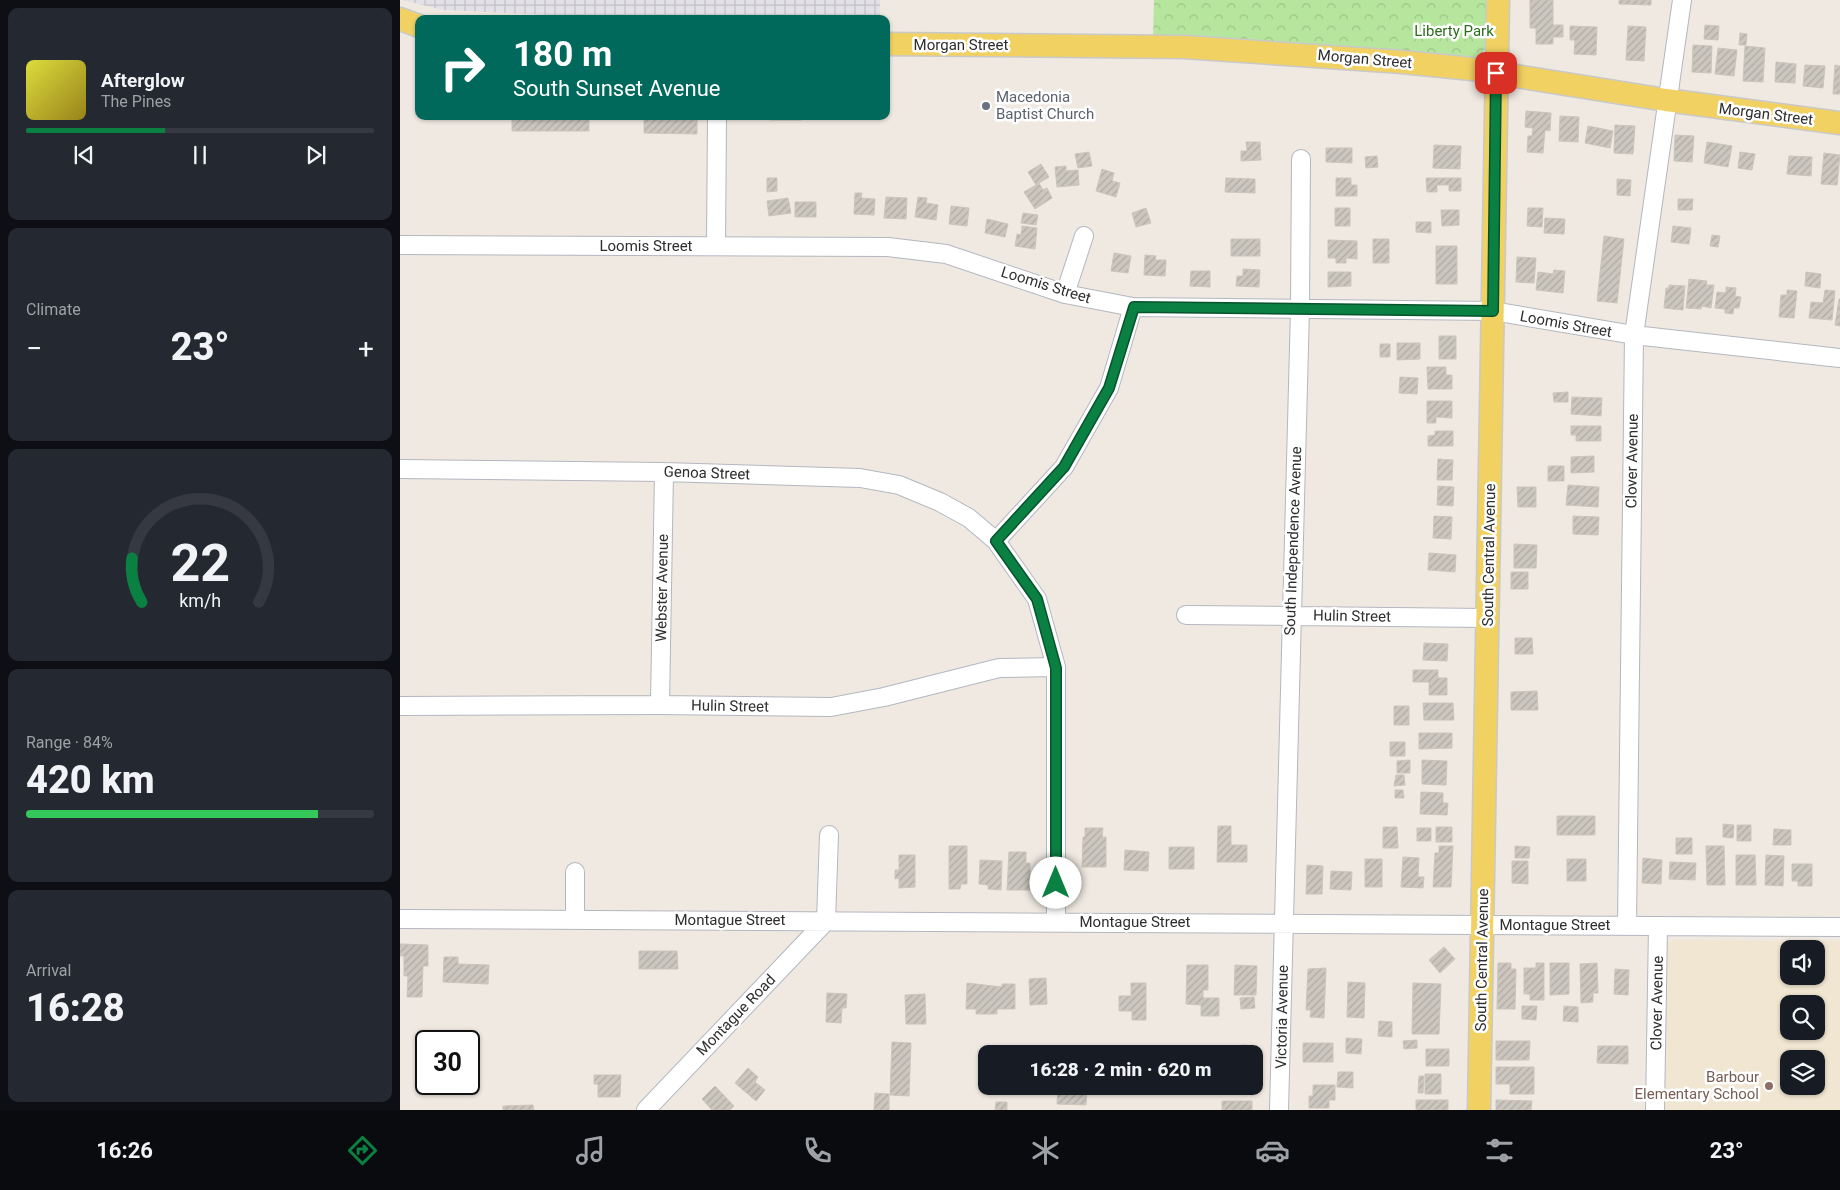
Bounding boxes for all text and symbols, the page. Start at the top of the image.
park label: Liberty Park [1414,22,1494,40]
text: 180 m [513,34,612,75]
icon: right [430,35,495,100]
street label: Morgan Street [914,36,1008,54]
street label: Morgan Street [1317,46,1413,72]
pin [1475,52,1517,94]
icon: arrive [1482,59,1510,87]
text: Afterglow [101,69,185,92]
text: South Sunset Avenue [513,76,720,101]
place label: Macedonia Baptist Church [996,88,1094,123]
text: The Pines [101,92,171,111]
street label: Morgan Street [1718,99,1814,129]
marker: Macedonia Baptist Church [980,100,992,112]
icon: previous [70,141,98,169]
icon: pause [186,141,214,169]
icon: next [302,141,330,169]
street label: Loomis Street [599,237,693,255]
street label: Loomis Street [999,263,1093,307]
text: Climate [26,300,81,319]
street label: Loomis Street [1519,307,1613,341]
text: 23° [171,325,229,369]
text: − [26,332,42,365]
text: + [358,332,374,365]
street label: Clover Avenue [1622,413,1642,509]
street label: South Independence Avenue [1281,446,1305,636]
street label: Genoa Street [663,462,751,484]
street label: South Central Avenue [1479,483,1499,627]
text: 22 [170,533,230,594]
street label: Webster Avenue [652,534,672,642]
text: km/h [179,590,221,611]
street label: Hulin Street [1313,606,1391,626]
street label: Hulin Street [691,696,769,716]
text: Range · 84% [26,733,113,752]
text: 420 km [26,758,155,802]
position arrow [1029,856,1081,908]
street label: South Central Avenue [1472,888,1492,1032]
street label: Montague Street [675,911,786,929]
street label: Montague Street [1080,913,1191,931]
street label: Montague Street [1500,916,1611,934]
map controls [1780,940,1825,1095]
button: sound [1780,940,1825,985]
street label: Clover Avenue [1647,955,1667,1051]
text: Arrival [26,961,71,980]
street label: Victoria Avenue [1272,965,1292,1069]
street label: Montague Road [693,971,779,1059]
text: 16:28 [26,986,125,1030]
button: search [1780,995,1825,1040]
speed limit sign: 30 [415,1030,480,1095]
button: layers [1780,1050,1825,1095]
text: 16:28 · 2 min · 620 m [1029,1058,1212,1081]
place label: Barbour Elementary School [1635,1068,1759,1103]
marker: Barbour Elementary School [1763,1080,1775,1092]
icon: directions [345,1133,380,1168]
icon: music [573,1133,608,1168]
icon: phone [800,1133,835,1168]
icon: climate [1028,1133,1063,1168]
icon: car [1255,1133,1290,1168]
icon: filters [1482,1133,1517,1168]
text: 16:26 [96,1138,153,1163]
text: 23° [1710,1138,1744,1163]

